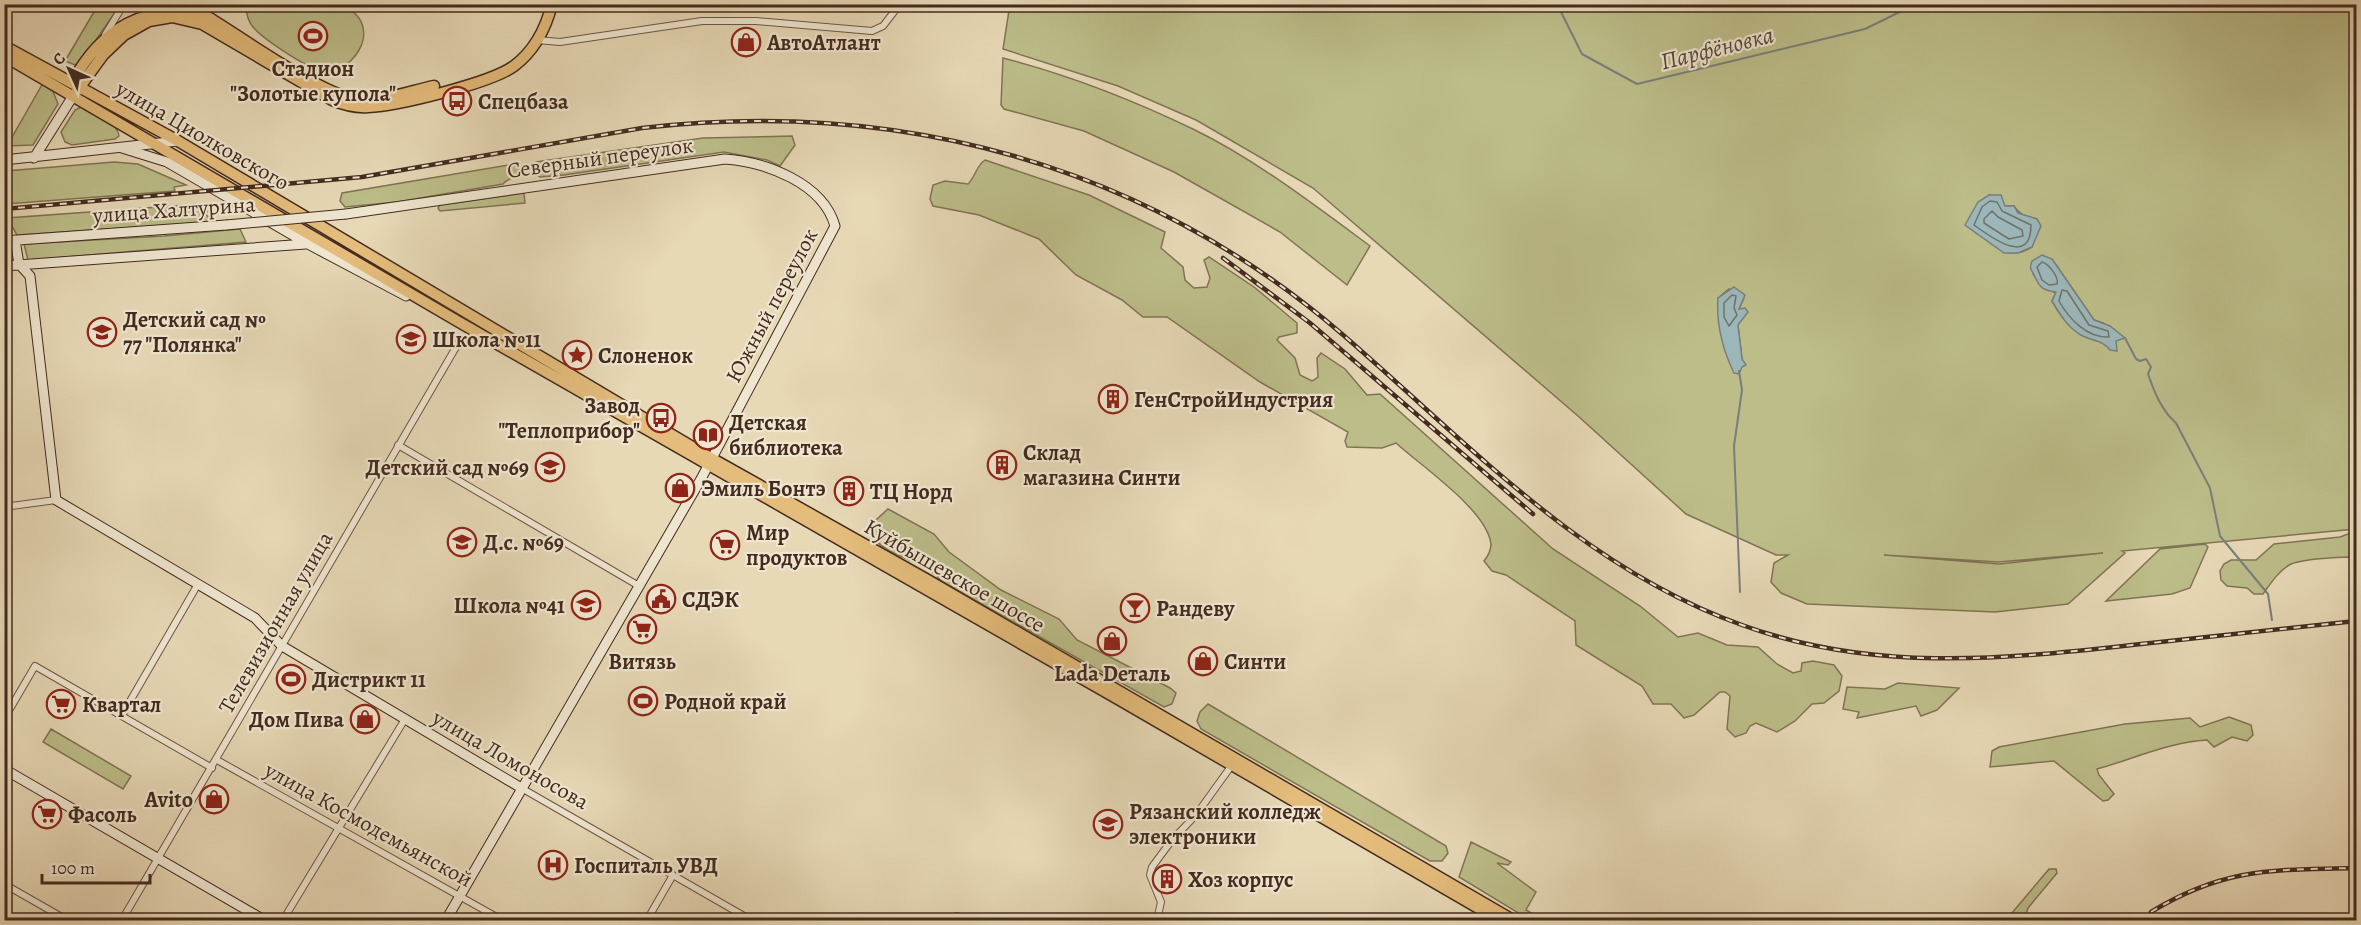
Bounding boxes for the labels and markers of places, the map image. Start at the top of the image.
sports icon: Стадион "Золотые купола" [297,20,329,52]
shop icon: АвтоАтлант [730,26,762,58]
place label: АвтоАтлант [766,28,881,58]
place label: Стадион "Золотые купола" [230,54,396,109]
bus stop icon: Спецбаза [441,85,473,117]
place label: Спецбаза [478,87,569,117]
place label: Детский сад № 77 "Полянка" [123,305,266,360]
school or university icon: Детский сад № 77 "Полянка" [86,316,118,348]
school or university icon: Школа №11 [395,323,427,355]
place label: Школа №11 [432,325,541,355]
place icon: Слоненок [561,339,593,371]
place label: Слоненок [598,341,693,371]
building icon: ГенСтройИндустрия [1097,383,1129,415]
place label: ГенСтройИндустрия [1134,385,1333,415]
place label: Завод "Теплоприбор" [498,391,640,446]
bus stop icon: Завод "Теплоприбор" [645,402,677,434]
place label: Детская библиотека [729,408,843,463]
library icon: Детская библиотека [692,419,724,451]
place label: Склад магазина Синти [1023,438,1181,493]
building icon: Склад магазина Синти [986,449,1018,481]
school or university icon: Детский сад №69 [534,451,566,483]
place label: Детский сад №69 [366,453,529,483]
shop icon: Эмиль Бонтэ [664,472,696,504]
place label: Эмиль Бонтэ [701,474,826,504]
building icon: ТЦ Норд [833,475,865,507]
place label: ТЦ Норд [870,477,953,507]
place label: Мир продуктов [746,518,848,573]
school or university icon: Д.с. №69 [446,526,478,558]
place label: Д.с. №69 [483,528,564,558]
supermarket icon: Мир продуктов [709,529,741,561]
public building icon: СДЭК [645,583,677,615]
place label: СДЭК [682,585,739,615]
school or university icon: Школа №41 [570,589,602,621]
place label: Школа №41 [454,591,565,621]
bar icon: Рандеву [1119,592,1151,624]
place label: Рандеву [1156,594,1235,624]
supermarket icon: Витязь [626,613,658,645]
shop icon: Lada Dеталь [1096,625,1128,657]
shop icon: Синти [1187,645,1219,677]
place label: Витязь [608,647,676,677]
place label: Синти [1224,647,1286,677]
place label: Lada Dеталь [1054,659,1170,689]
sports icon: Дистрикт 11 [275,663,307,695]
place label: Дистрикт 11 [312,665,426,695]
sports icon: Родной край [627,685,659,717]
place label: Родной край [664,687,786,717]
supermarket icon: Квартал [45,688,77,720]
place label: Квартал [82,690,161,720]
shop icon: Дом Пива [349,703,381,735]
place label: Дом Пива [249,705,345,735]
shop icon: Avito [198,783,230,815]
place label: Avito [143,785,193,815]
place label: Рязанский колледж электроники [1129,797,1321,852]
supermarket icon: Фасоль [31,798,63,830]
place label: Фасоль [68,800,137,830]
school or university icon: Рязанский колледж электроники [1092,808,1124,840]
hospital icon: Госпиталь УВД [537,849,569,881]
place label: Госпиталь УВД [574,851,718,881]
building icon: Хоз корпус [1151,863,1183,895]
place label: Хоз корпус [1188,865,1294,895]

